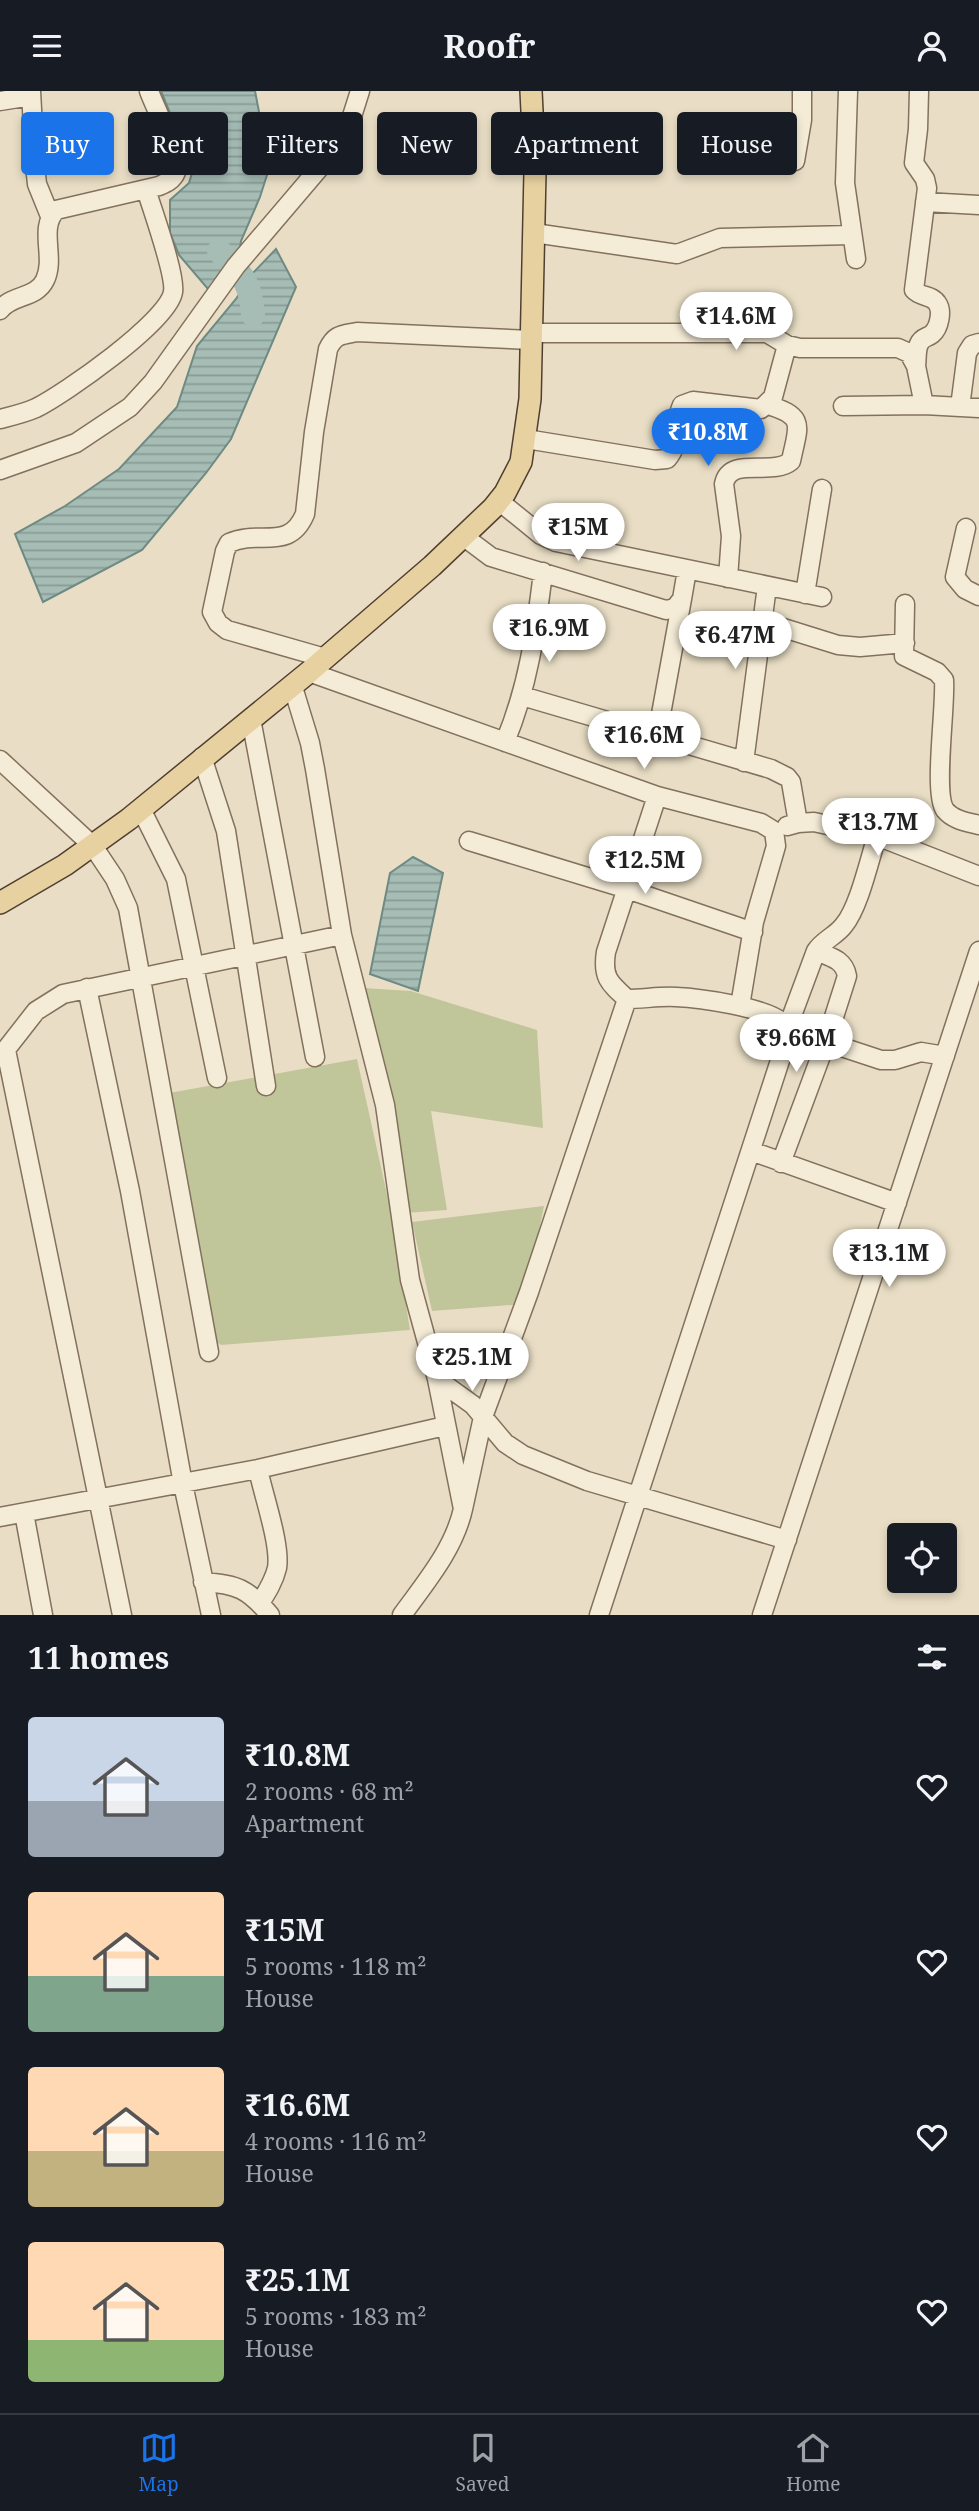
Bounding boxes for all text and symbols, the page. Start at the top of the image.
text: Roofr [444,24,535,67]
icon: menu [28,27,66,65]
icon: person [913,27,951,65]
chip: Buy [21,112,114,175]
chip: Rent [128,112,228,175]
chip: Filters [242,112,363,175]
chip: New [377,112,477,175]
chip: Apartment [491,112,663,175]
chip: House [677,112,797,175]
pin: ₹14.6M [679,293,793,352]
text: ₹14.6M [696,299,776,331]
pin: ₹10.8M [651,409,765,468]
text: ₹10.8M [668,415,748,447]
pin: ₹15M [537,503,619,563]
text: ₹15M [548,510,608,542]
pin: ₹16.9M [492,605,606,664]
text: ₹16.9M [509,611,589,643]
pin: ₹6.47M [678,611,792,671]
text: ₹6.47M [695,618,775,650]
pin: ₹16.6M [587,711,701,771]
text: ₹16.6M [604,718,684,750]
pin: ₹13.7M [821,799,935,858]
text: ₹13.7M [838,805,918,837]
pin: ₹12.5M [588,837,702,896]
text: ₹12.5M [605,843,685,875]
pin: ₹9.66M [739,1014,853,1074]
text: ₹9.66M [756,1021,836,1053]
pin: ₹13.1M [832,1229,946,1289]
text: ₹13.1M [849,1236,929,1268]
pin: ₹25.1M [415,1333,529,1393]
text: ₹25.1M [432,1340,512,1372]
map controls [887,1523,957,1593]
button: locate [887,1523,957,1593]
text: 11 homes [28,1637,169,1678]
icon: filters [913,1638,951,1676]
text: ₹10.8M [245,1734,350,1775]
icon: home [84,1745,168,1829]
icon: heart [913,1768,951,1806]
text: 2 rooms · 68 m² [245,1775,414,1807]
text: Apartment [245,1807,364,1839]
text: ₹15M [245,1909,324,1950]
icon: home [84,1920,168,2004]
icon: heart [913,1943,951,1981]
text: 5 rooms · 118 m² [245,1950,427,1982]
text: House [245,1982,314,2014]
text: ₹16.6M [245,2084,350,2125]
icon: home [84,2095,168,2179]
icon: heart [913,2118,951,2156]
text: 4 rooms · 116 m² [245,2125,427,2157]
text: House [245,2157,314,2189]
text: ₹25.1M [245,2259,350,2300]
icon: home [84,2270,168,2354]
icon: heart [913,2293,951,2331]
text: 5 rooms · 183 m² [245,2300,427,2332]
text: House [245,2332,314,2364]
tab: Map [138,2429,179,2497]
tab: Saved [456,2429,509,2497]
tab: Home [786,2429,841,2497]

